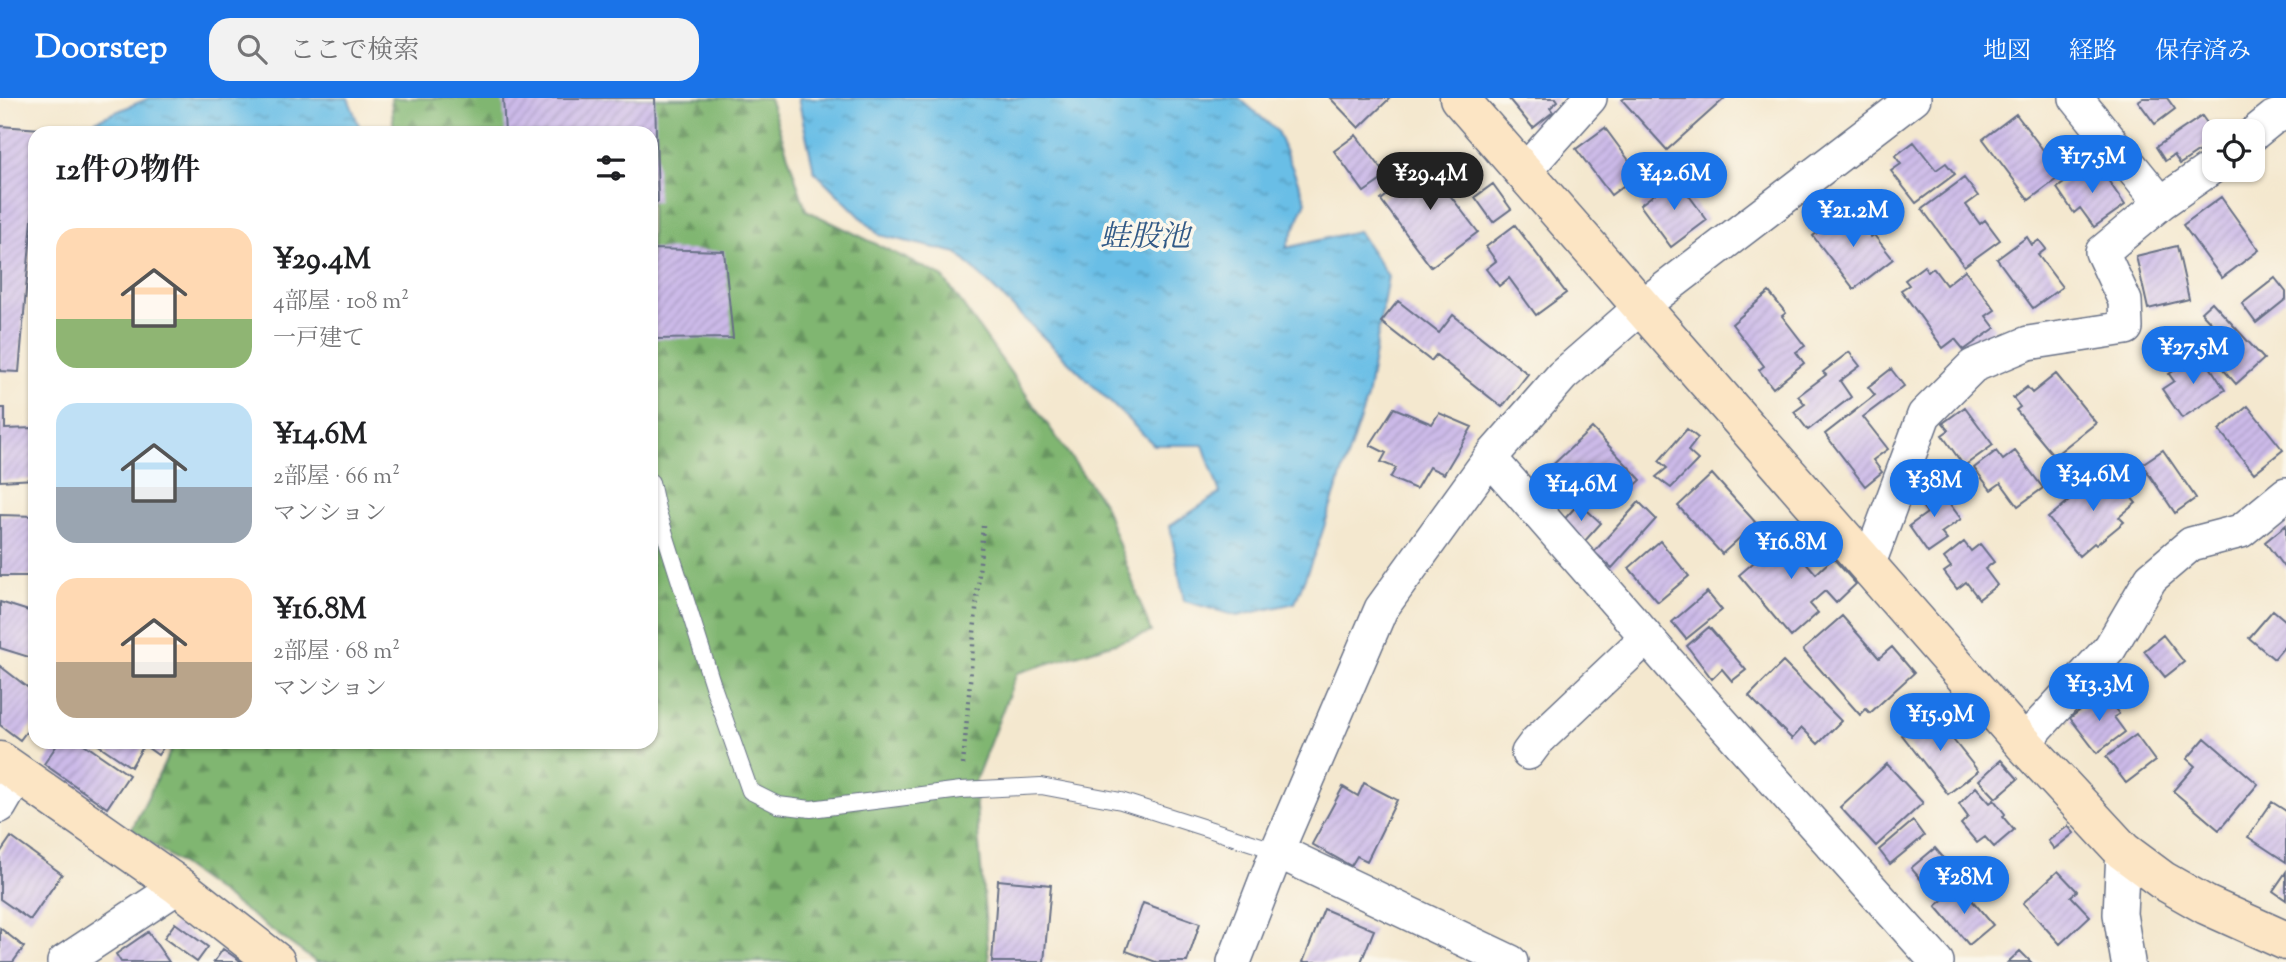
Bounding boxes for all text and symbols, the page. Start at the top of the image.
search box [209,18,699,81]
text: Doorstep [35,25,167,73]
icon: search [233,30,271,68]
text: ここで検索 [289,33,419,70]
text: 地図 [1983,35,2031,69]
text: 経路 [2069,35,2117,69]
text: 保存済み [2155,35,2251,69]
map controls [2202,119,2265,182]
button: locate [2202,119,2265,182]
pin: ¥17.5M [2035,136,2149,195]
text: ¥17.5M [2058,141,2126,174]
icon: filters [592,149,630,187]
text: 12件の物件 [56,150,200,193]
pin: ¥29.4M [1373,152,1487,212]
pin: ¥42.6M [1617,152,1731,212]
text: ¥29.4M [1392,158,1468,191]
text: ¥42.6M [1637,158,1711,191]
pin: ¥21.2M [1796,190,1910,249]
text: ¥21.2M [1818,195,1888,228]
water label: 蛙股池 [1100,217,1193,260]
text: ¥29.4M [273,239,371,282]
icon: home [112,256,196,340]
text: 4部屋 · 108 m² [273,286,409,319]
text: 一戸建て [273,323,365,356]
pin: ¥27.5M [2136,327,2250,386]
text: ¥27.5M [2158,332,2228,365]
text: ¥14.6M [273,414,367,457]
icon: home [112,431,196,515]
pin: ¥34.6M [2036,454,2150,513]
text: ¥34.6M [2056,459,2130,492]
pin: ¥38M [1893,460,1975,519]
text: 2部屋 · 66 m² [273,461,400,494]
pin: ¥14.6M [1524,464,1638,523]
text: ¥38M [1906,465,1962,498]
text: ¥14.6M [1545,469,1617,502]
text: マンション [273,498,387,531]
pin: ¥16.8M [1734,522,1848,581]
text: ¥16.8M [1755,527,1827,560]
text: ¥16.8M [273,589,367,632]
icon: home [112,606,196,690]
text: 2部屋 · 68 m² [273,636,400,669]
pin: ¥13.3M [2042,664,2156,723]
text: ¥13.3M [2065,669,2133,702]
text: マンション [273,673,387,706]
pin: ¥15.9M [1883,694,1997,753]
text: ¥15.9M [1906,699,1974,732]
pin: ¥28M [1923,856,2005,916]
text: ¥28M [1935,862,1993,895]

